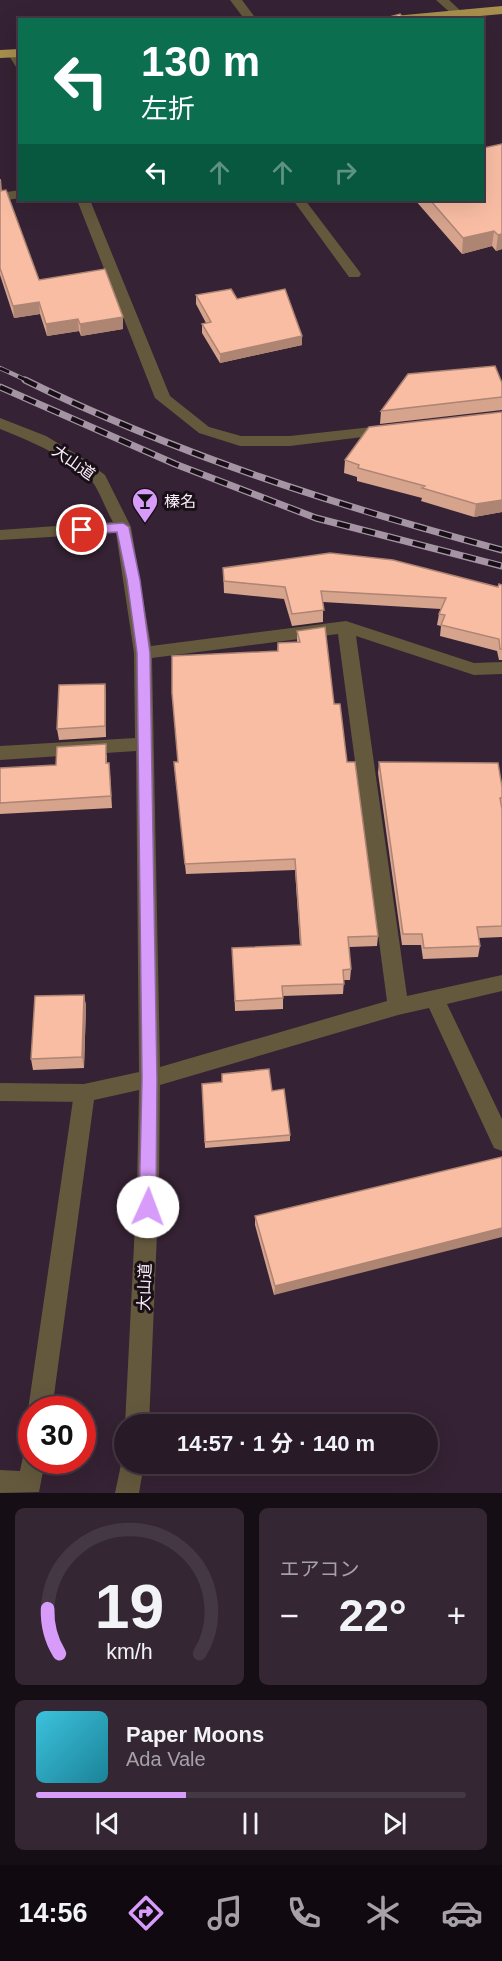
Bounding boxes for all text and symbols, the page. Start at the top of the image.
text: 130 m [141,38,260,85]
icon: left [42,42,120,120]
text: 左折 [141,94,195,124]
icon: left [140,156,173,189]
icon: ahead [203,156,236,189]
icon: ahead [266,156,299,189]
icon: right [329,156,362,189]
street label: 大山道 [49,442,98,483]
bar icon: 榛名 [130,486,160,524]
place label: 榛名 [164,493,196,510]
pin [56,504,107,555]
icon: arrive [65,513,98,546]
position arrow [116,1175,180,1239]
street label: 大山道 [135,1263,154,1311]
speed limit sign: 30 [18,1396,96,1474]
text: 14:57 · 1 分 · 140 m [177,1431,375,1456]
text: エアコン [280,1558,360,1580]
text: 19 [95,1572,164,1641]
text: 22° [339,1590,407,1641]
text: − [280,1597,299,1634]
text: + [447,1597,466,1634]
text: km/h [106,1640,152,1664]
text: Paper Moons [126,1722,264,1747]
text: Ada Vale [126,1748,206,1770]
icon: previous [91,1807,124,1840]
icon: pause [234,1807,267,1840]
icon: next [378,1807,411,1840]
icon: directions [125,1892,167,1934]
icon: music [204,1892,246,1934]
icon: phone [283,1892,325,1934]
icon: climate [362,1892,404,1934]
icon: car [441,1892,483,1934]
text: 14:56 [19,1898,88,1928]

